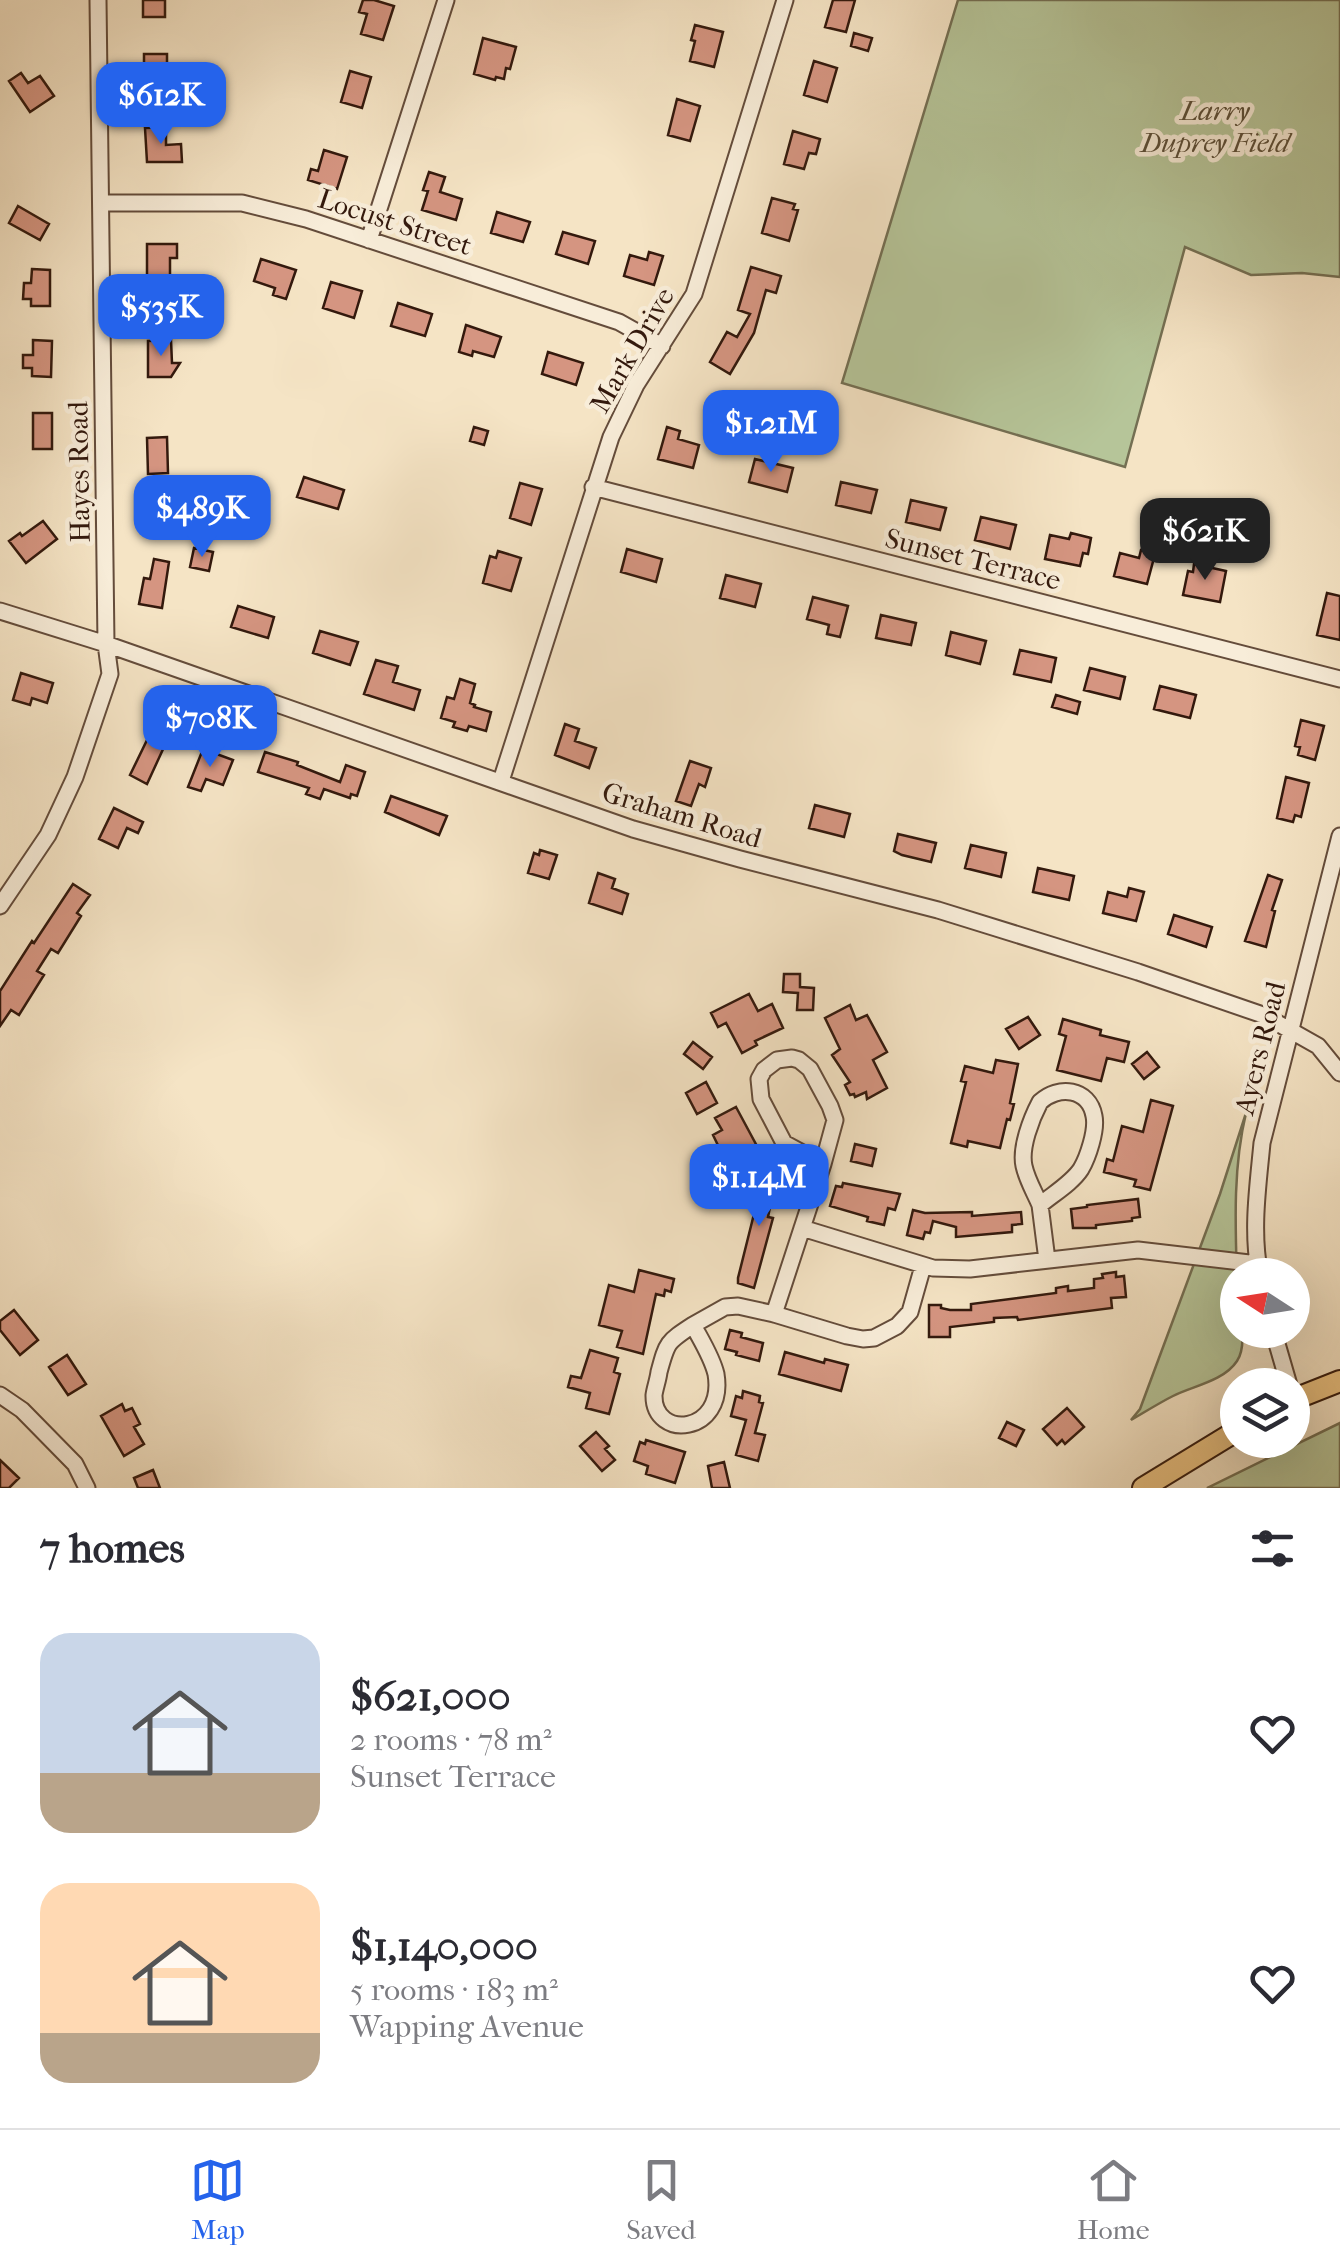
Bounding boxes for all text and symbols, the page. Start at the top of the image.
pin: $612K [91,62,231,147]
text: $612K [118,76,204,113]
park label: Larry Duprey Field [1139,94,1293,159]
street label: Locust Street [314,182,476,262]
pin: $535K [91,274,231,359]
street label: Mark Drive [583,281,681,418]
text: $535K [120,288,202,325]
pin: $1.21M [690,390,852,475]
street label: Hayes Road [61,400,97,543]
text: $1.21M [725,404,817,441]
pin: $489K [132,475,272,560]
text: $489K [156,489,248,526]
pin: $621K [1135,498,1275,583]
text: $621K [1162,512,1248,549]
street label: Sunset Terrace [882,521,1064,597]
pin: $708K [140,685,280,770]
text: $708K [165,699,255,736]
street label: Graham Road [598,775,766,855]
street label: Ayers Road [1227,977,1293,1119]
pin: $1.14M [678,1144,840,1229]
text: $1.14M [712,1158,806,1195]
north arrow [1220,1258,1310,1348]
map controls [1220,1258,1310,1458]
button: layers [1220,1368,1310,1458]
icon: filters [1245,1521,1300,1576]
text: 7 homes [40,1524,185,1573]
text: $621,000 [350,1672,511,1721]
icon: home [120,1673,240,1793]
icon: heart [1245,1706,1300,1761]
text: 2 rooms · 78 m² [350,1721,552,1758]
text: Sunset Terrace [350,1758,556,1795]
text: $1,140,000 [350,1922,538,1971]
icon: home [120,1923,240,2043]
icon: heart [1245,1956,1300,2011]
text: 5 rooms · 183 m² [350,1971,558,2008]
text: Wapping Avenue [350,2008,584,2045]
tab: Map [190,2153,245,2246]
tab: Saved [626,2153,696,2246]
tab: Home [1077,2153,1150,2246]

